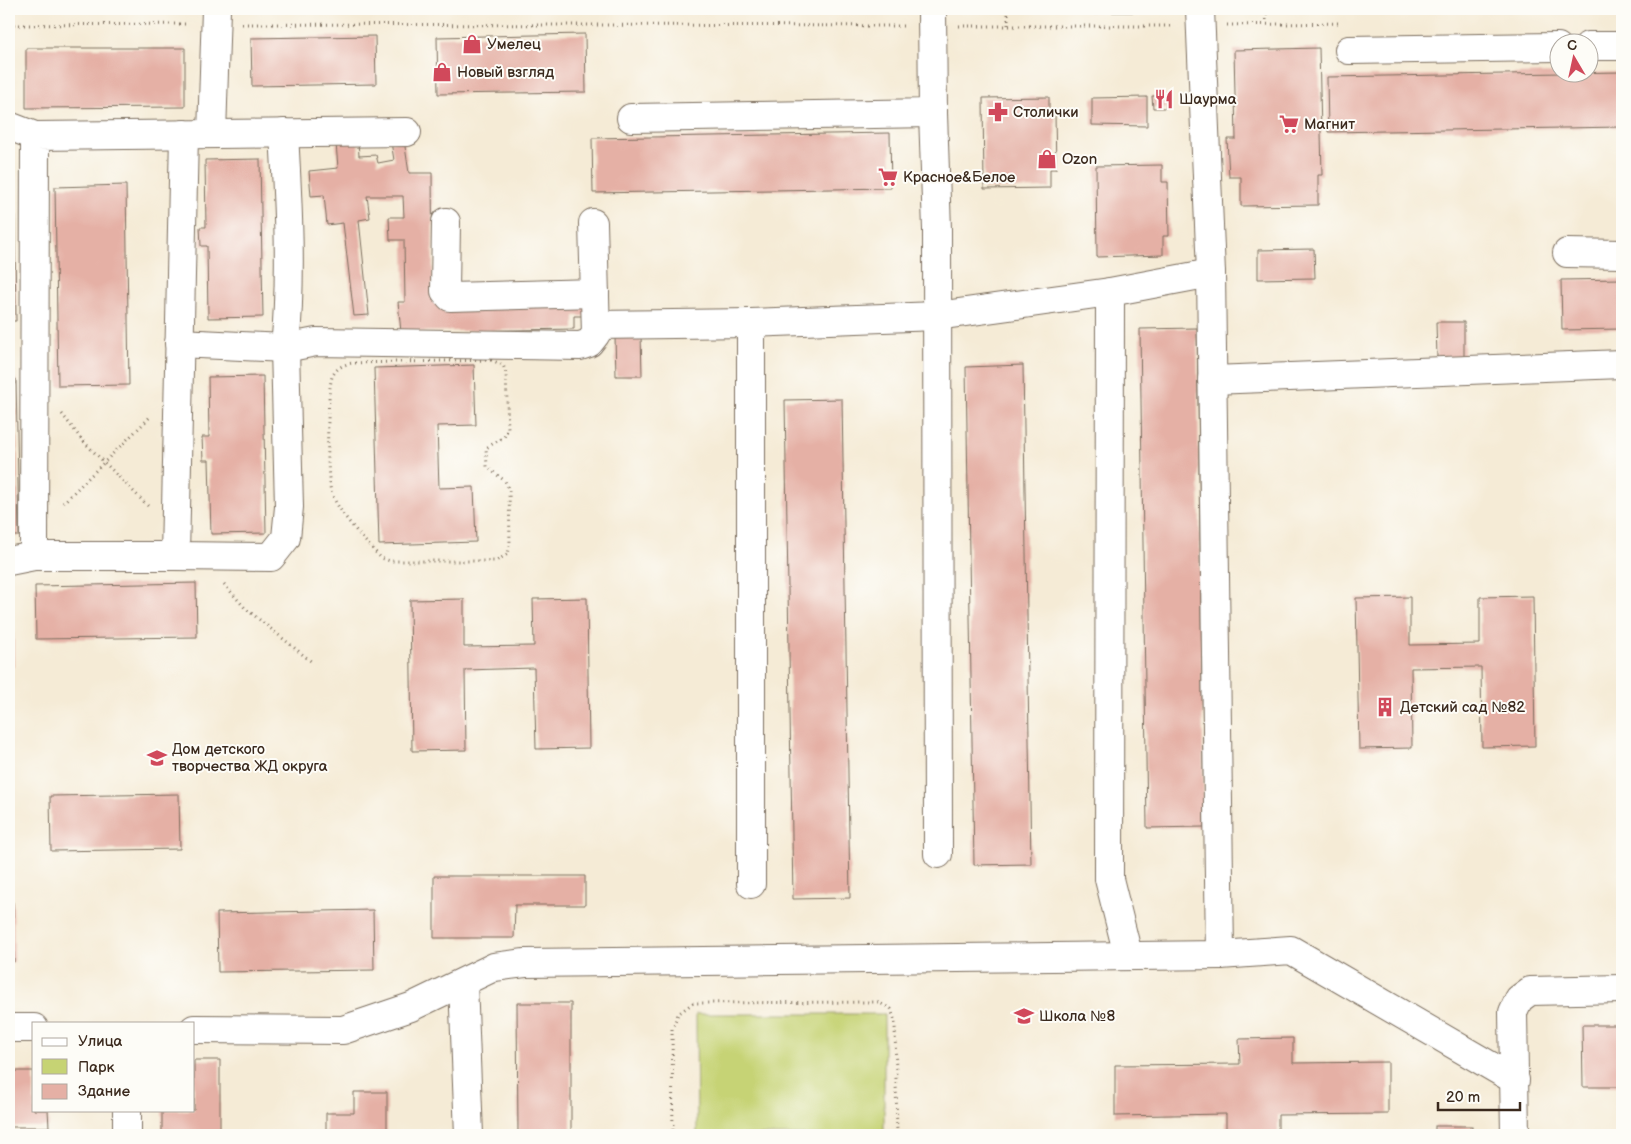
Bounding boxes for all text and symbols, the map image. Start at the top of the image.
north arrow [1548,32,1598,82]
shop icon: Умелец [461,33,483,55]
place label: Умелец [487,35,541,54]
text: С [1566,36,1578,55]
shop icon: Новый взгляд [431,61,453,83]
place label: Новый взгляд [457,63,554,82]
restaurant icon: Шаурма [1153,88,1175,110]
place label: Шаурма [1179,90,1237,109]
pharmacy icon: Столички [987,101,1009,123]
place label: Столички [1013,103,1079,122]
supermarket icon: Магнит [1278,113,1300,135]
place label: Магнит [1304,115,1355,134]
shop icon: Ozon [1036,148,1058,170]
place label: Ozon [1062,150,1097,169]
supermarket icon: Красное&Белое [877,166,899,188]
place label: Красное&Белое [903,168,1015,187]
building icon: Детский сад №82 [1374,696,1396,718]
place label: Детский сад №82 [1400,698,1525,717]
place label: Дом детского творчества ЖД округа [172,740,328,776]
school or university icon: Дом детского творчества ЖД округа [146,747,168,769]
school or university icon: Школа №8 [1013,1005,1035,1027]
place label: Школа №8 [1039,1007,1115,1026]
legend [32,1022,195,1112]
text: Улица [78,1032,123,1051]
text: Парк [78,1058,115,1077]
scale bar [1438,1079,1521,1111]
text: Здание [78,1082,130,1101]
text: 20 m [1446,1088,1480,1107]

